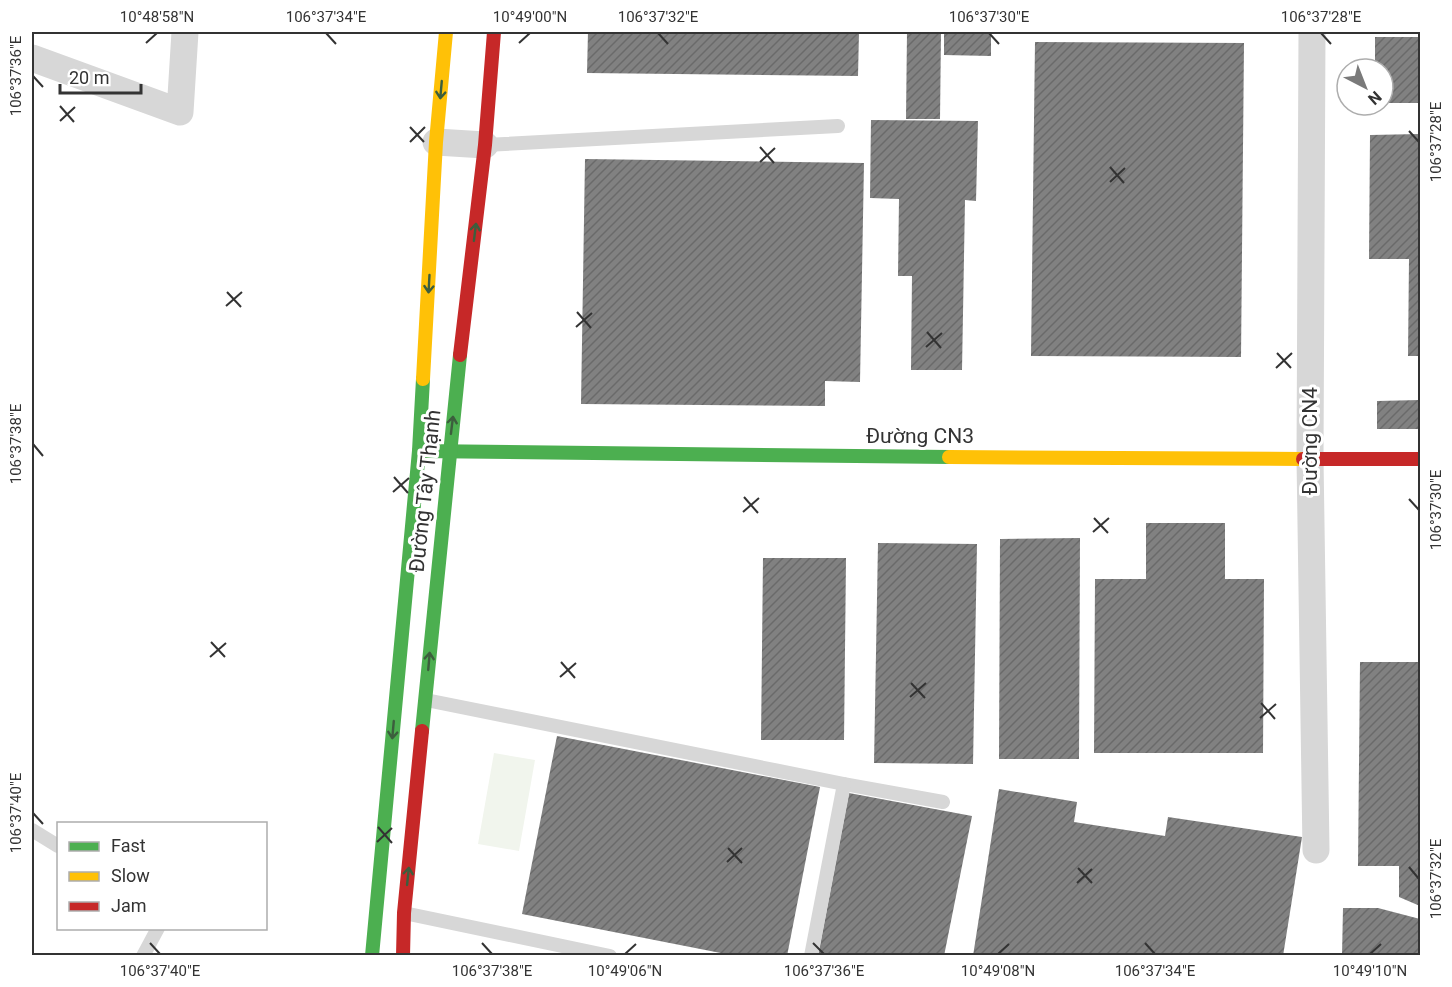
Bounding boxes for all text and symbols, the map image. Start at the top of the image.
text: 10°48'58"N [120,8,194,26]
text: 106°37'34"E [286,8,367,26]
text: 10°49'00"N [493,8,567,26]
text: 106°37'32"E [618,8,699,26]
text: 106°37'30"E [949,8,1030,26]
text: 106°37'28"E [1281,8,1362,26]
text: 106°37'36"E [7,35,25,116]
scale bar [60,57,141,95]
north arrow [1335,57,1395,117]
text: 20 m [69,67,109,88]
one-way arrow [435,79,446,99]
text: N [1364,87,1385,109]
text: 106°37'28"E [1427,101,1445,182]
one-way arrow [470,222,481,242]
one-way arrow [423,274,434,294]
street label: Đường CN4 [1298,387,1322,495]
text: 106°37'38"E [7,403,25,484]
street label: Đường Tây Thạnh [405,409,445,573]
one-way arrow [447,416,458,436]
street label: Đường CN3 [866,424,974,448]
text: 106°37'30"E [1427,469,1445,550]
one-way arrow [424,652,435,672]
one-way arrow [388,719,399,739]
text: 106°37'40"E [7,772,25,853]
legend [57,822,267,930]
text: Fast [111,835,146,856]
text: 106°37'32"E [1427,838,1445,919]
text: Slow [111,865,150,886]
one-way arrow [403,867,414,887]
text: Jam [111,895,147,916]
text: 106°37'40"E [120,962,201,980]
text: 106°37'38"E [452,962,533,980]
text: 10°49'06"N [588,962,662,980]
text: 106°37'36"E [784,962,865,980]
text: 10°49'08"N [961,962,1035,980]
text: 106°37'34"E [1115,962,1196,980]
text: 10°49'10"N [1333,962,1407,980]

